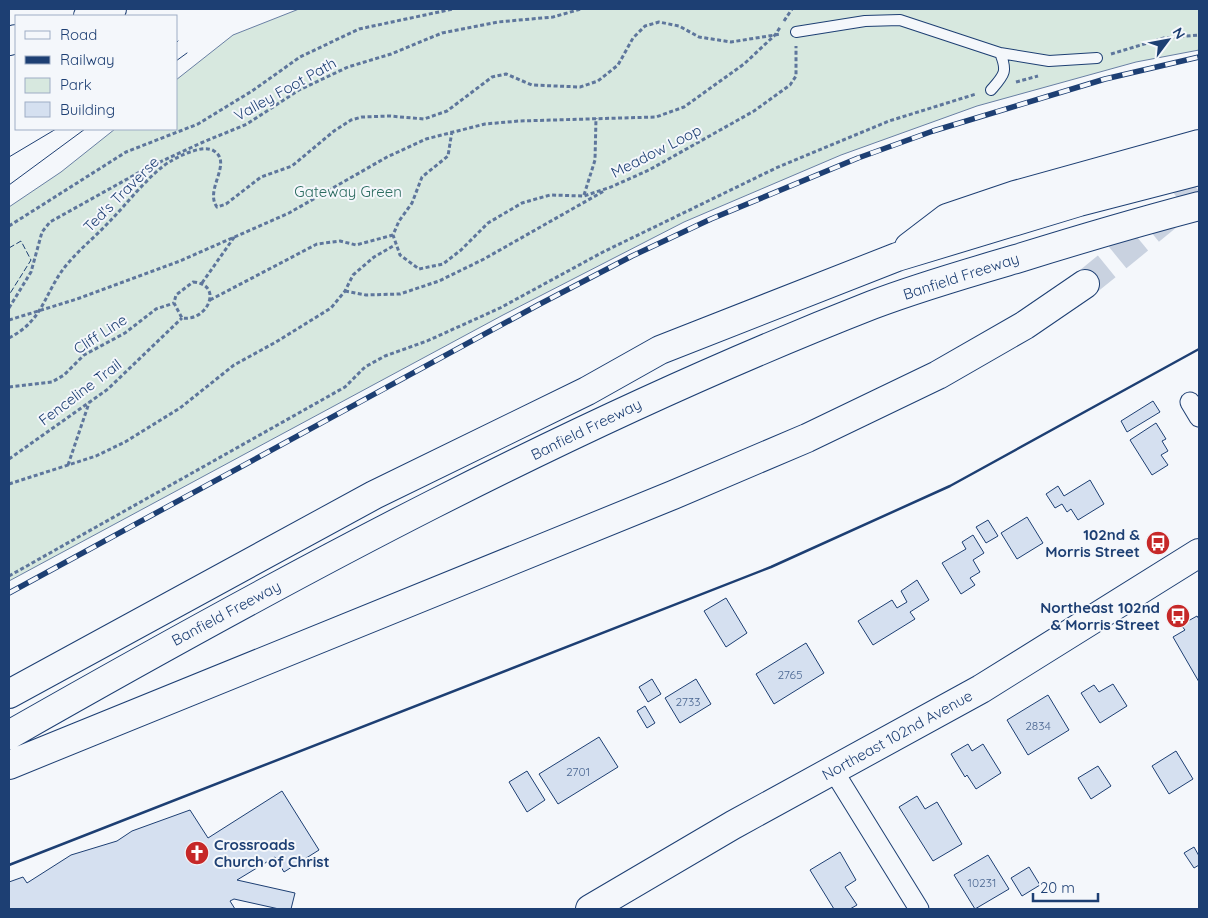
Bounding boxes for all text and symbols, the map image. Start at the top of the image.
legend [15,15,178,130]
north arrow [1143,15,1193,65]
text: N [1169,24,1189,42]
text: Road [60,25,97,44]
text: Railway [60,50,115,69]
street label: Valley Foot Path [231,53,339,125]
text: Park [60,75,92,94]
text: Building [60,100,115,119]
street label: Meadow Loop [608,120,704,182]
street label: Ted's Traverse [79,152,163,236]
park label: Gateway Green [294,182,402,201]
street label: Banfield Freeway [901,248,1021,304]
street label: Cliff Line [70,310,130,358]
street label: Fenceline Trail [35,355,125,429]
street label: Banfield Freeway [528,394,644,464]
place label: 102nd & Morris Street [1045,525,1140,561]
bus stop icon: 102nd & Morris Street [1145,530,1171,556]
street label: Banfield Freeway [168,576,284,650]
place label: Northeast 102nd & Morris Street [1040,598,1160,634]
bus stop icon: Northeast 102nd & Morris Street [1165,603,1191,629]
house number: 2765 [777,667,803,682]
street label: Northeast 102nd Avenue [818,686,976,784]
house number: 2733 [675,694,701,709]
house number: 2834 [1025,718,1051,733]
house number: 2701 [566,764,590,779]
place label: Crossroads Church of Christ [214,835,330,871]
church icon: Crossroads Church of Christ [184,840,210,866]
scale bar [1033,870,1098,902]
house number: 10231 [968,875,996,890]
text: 20 m [1040,878,1075,897]

